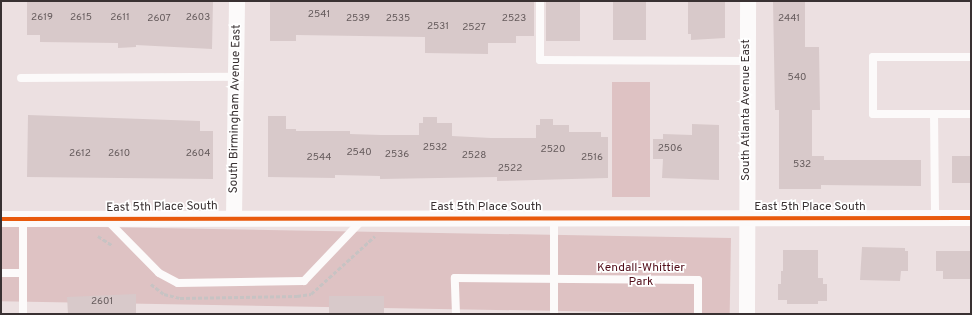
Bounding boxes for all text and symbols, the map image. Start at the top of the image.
house number: 2541 [308,9,330,21]
house number: 2619 [31,12,53,24]
house number: 2615 [70,12,92,24]
house number: 2611 [110,12,130,24]
house number: 2603 [186,12,210,24]
house number: 2607 [147,13,171,25]
house number: 2539 [346,13,370,25]
house number: 2535 [386,13,410,25]
house number: 2523 [502,13,526,25]
house number: 2441 [778,13,800,25]
house number: 2531 [427,21,449,33]
house number: 2527 [462,22,486,34]
street label: South Birmingham Avenue East [227,24,245,194]
street label: South Atlanta Avenue East [740,39,754,181]
house number: 540 [787,72,807,84]
house number: 2532 [423,142,447,154]
house number: 2506 [658,143,682,155]
house number: 2520 [541,144,565,156]
house number: 2540 [346,147,372,159]
house number: 2612 [69,148,91,160]
house number: 2610 [108,148,130,160]
house number: 2604 [186,148,210,160]
house number: 2536 [385,149,409,161]
house number: 2528 [462,150,486,162]
house number: 2544 [307,152,331,164]
house number: 2516 [581,152,603,164]
house number: 532 [793,159,811,171]
house number: 2522 [498,163,522,175]
street label: East 5th Place South [106,200,218,216]
street label: East 5th Place South [430,201,542,215]
street label: East 5th Place South [754,201,866,215]
park label: Kendall-Whittier Park [597,262,685,290]
house number: 2601 [91,296,113,308]

